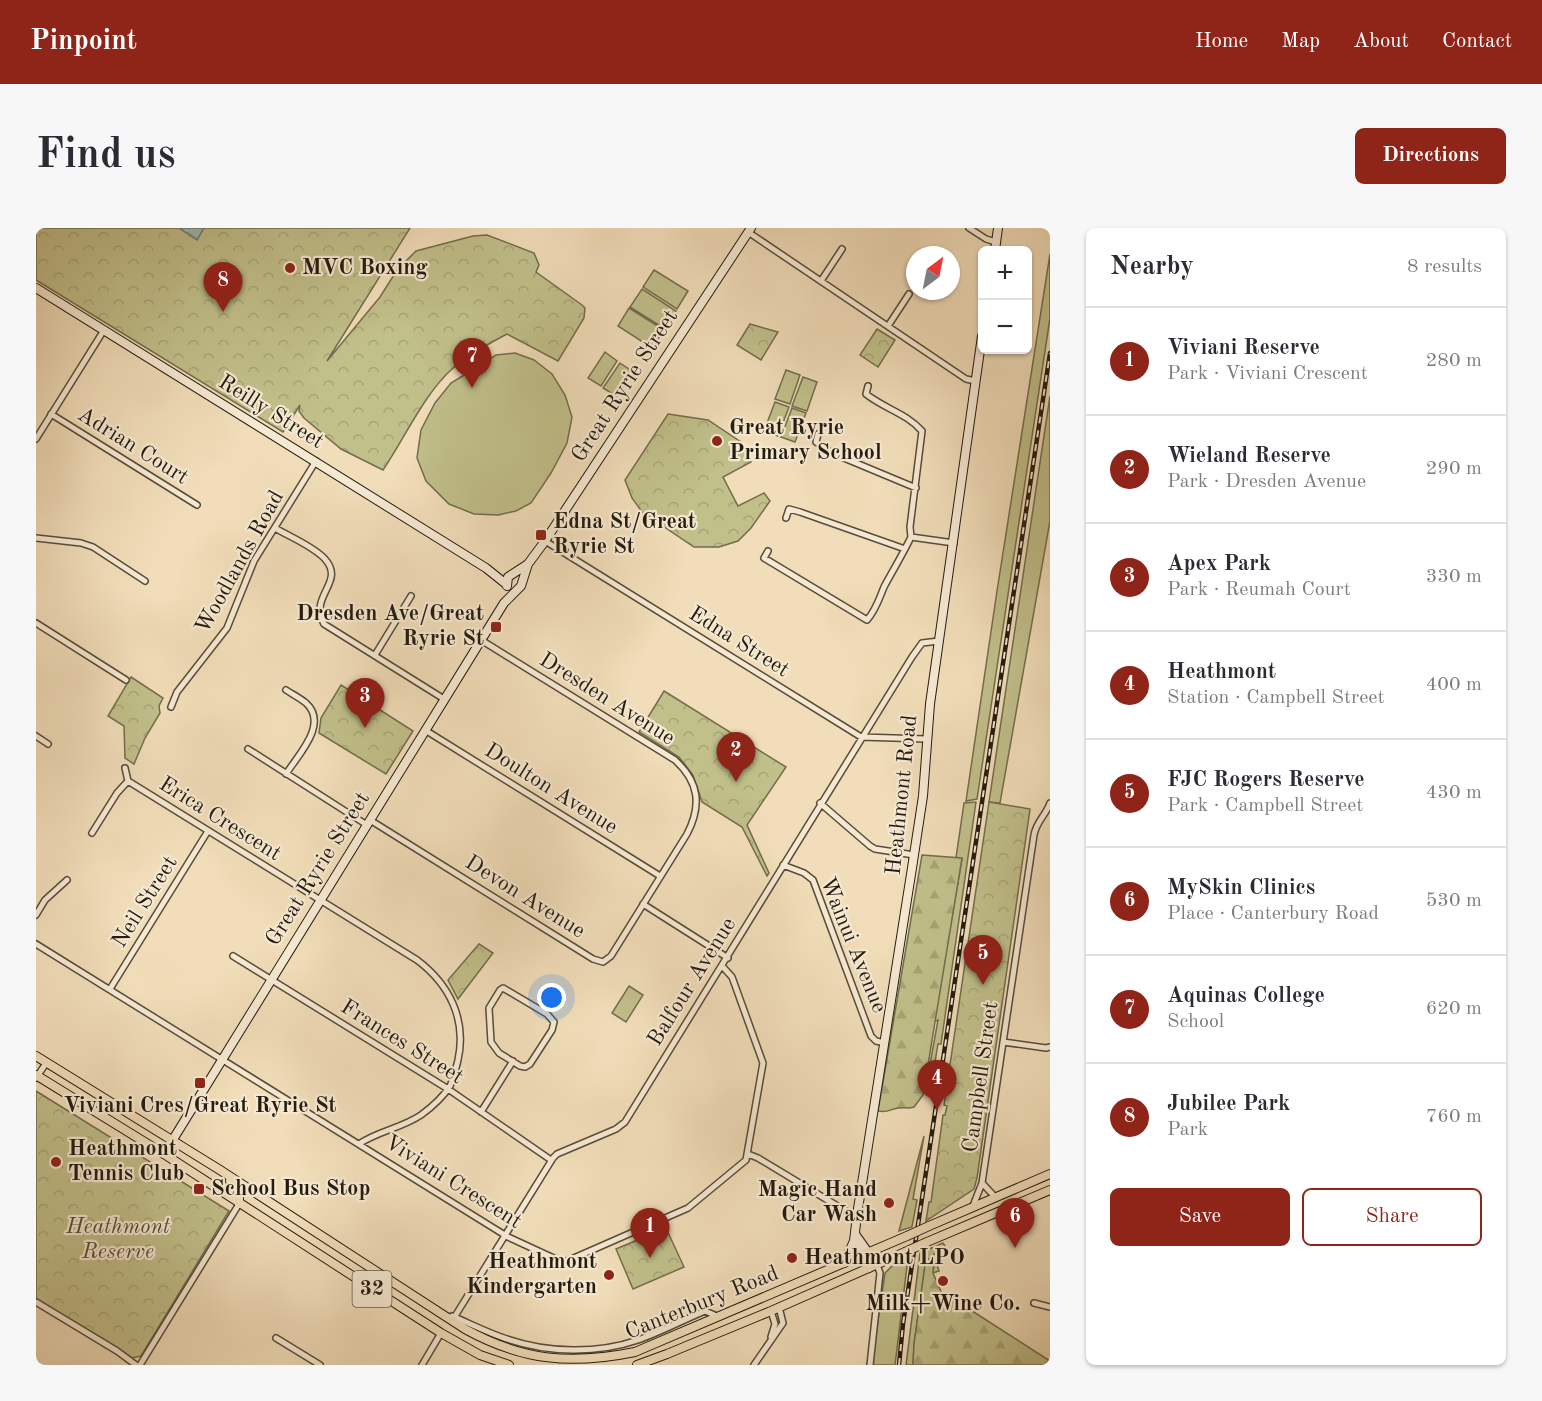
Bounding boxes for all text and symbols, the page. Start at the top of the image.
text: Pinpoint [30,28,137,56]
text: Home [1195,31,1248,52]
text: Map [1281,31,1320,52]
text: About [1353,31,1409,52]
text: Contact [1442,31,1512,52]
button: Directions [1355,128,1506,184]
text: Find us [36,135,175,177]
north arrow [906,246,960,300]
map controls [978,246,1032,354]
button: + [978,246,1032,300]
text: Nearby [1110,254,1194,280]
place label: MVC Boxing [302,257,428,279]
text: 8 results [1407,257,1482,277]
marker: MVC Boxing [283,261,297,275]
pin: 8 [204,262,243,312]
button: − [978,300,1032,354]
street label: Great Ryrie Street [568,306,682,466]
text: Viviani Reserve [1167,337,1320,359]
pin: 7 [452,338,492,388]
text: 1 [1124,351,1135,371]
text: 280 m [1426,351,1482,371]
text: Park · Viviani Crescent [1167,364,1368,384]
street label: Reilly Street [214,371,328,453]
street label: Adrian Court [74,403,192,489]
place label: Great Ryrie Primary School [729,417,882,464]
marker: Great Ryrie Primary School [710,434,724,448]
text: Wieland Reserve [1167,445,1331,467]
text: 2 [1124,459,1135,479]
text: 290 m [1426,459,1482,479]
text: Park · Dresden Avenue [1167,472,1366,492]
street label: Woodlands Road [192,487,288,637]
place label: Edna St/Great Ryrie St [553,511,696,558]
marker: Edna St/Great Ryrie St [534,528,548,542]
text: Apex Park [1167,553,1271,575]
text: 3 [1124,567,1135,587]
text: 330 m [1426,567,1482,587]
text: Park · Reumah Court [1167,580,1351,600]
street label: Edna Street [685,602,793,682]
place label: Dresden Ave/Great Ryrie St [296,603,484,650]
marker: Dresden Ave/Great Ryrie St [489,620,503,634]
street label: Dresden Avenue [535,649,679,749]
text: Heathmont [1167,661,1276,683]
text: 4 [1124,675,1135,695]
text: 400 m [1426,675,1482,695]
pin: 3 [346,678,384,728]
text: Station · Campbell Street [1167,688,1385,708]
street label: Heathmont Road [883,714,921,876]
pin: 2 [716,732,756,782]
street label: Doulton Avenue [481,739,621,839]
text: FJC Rogers Reserve [1167,769,1365,791]
street label: Erica Crescent [155,773,285,865]
text: 5 [1124,783,1135,803]
text: 430 m [1426,783,1482,803]
street label: Great Ryrie Street [262,788,374,950]
text: Park · Campbell Street [1167,796,1363,816]
street label: Devon Avenue [461,851,589,943]
street label: Neil Street [108,852,182,952]
street label: Wainui Avenue [816,874,890,1016]
text: MySkin Clinics [1167,877,1315,899]
text: 6 [1124,891,1135,911]
text: 530 m [1426,891,1482,911]
text: Place · Canterbury Road [1167,904,1379,924]
street label: Balfour Avenue [644,914,740,1050]
pin: 5 [964,936,1002,985]
your location [537,983,566,1012]
text: Aquinas College [1167,985,1325,1007]
street label: Frances Street [337,995,467,1089]
text: 7 [1124,999,1135,1019]
text: 620 m [1426,999,1482,1019]
street label: Campbell Street [960,1000,1002,1154]
text: School [1167,1012,1224,1032]
pin: 4 [918,1060,956,1110]
marker: Viviani Cres/Great Ryrie St [193,1076,207,1090]
text: Jubilee Park [1167,1093,1290,1115]
place label: Viviani Cres/Great Ryrie St [63,1095,337,1117]
text: 8 [1124,1107,1135,1127]
text: 760 m [1426,1107,1482,1127]
text: Park [1167,1120,1208,1140]
street label: Viviani Crescent [381,1131,525,1233]
place label: Heathmont Tennis Club [68,1138,184,1185]
marker: Heathmont Tennis Club [49,1155,63,1169]
place label: School Bus Stop [211,1178,370,1200]
place label: Magic Hand Car Wash [758,1179,877,1226]
marker: School Bus Stop [192,1182,206,1196]
button: Save [1110,1188,1290,1246]
button: Share [1302,1188,1482,1246]
marker: Magic Hand Car Wash [882,1196,896,1210]
pin: 6 [996,1198,1034,1248]
pin: 1 [630,1208,670,1258]
park label: Heathmont Reserve [65,1216,171,1263]
place label: Heathmont LPO [804,1247,965,1269]
place label: Heathmont Kindergarten [466,1251,597,1298]
marker: Heathmont LPO [785,1251,799,1265]
street label: Canterbury Road [622,1262,782,1344]
marker: Heathmont Kindergarten [602,1268,616,1282]
road number: 32 [352,1271,392,1307]
marker: Milk+Wine Co. [936,1274,950,1288]
place label: Milk+Wine Co. [865,1293,1021,1315]

